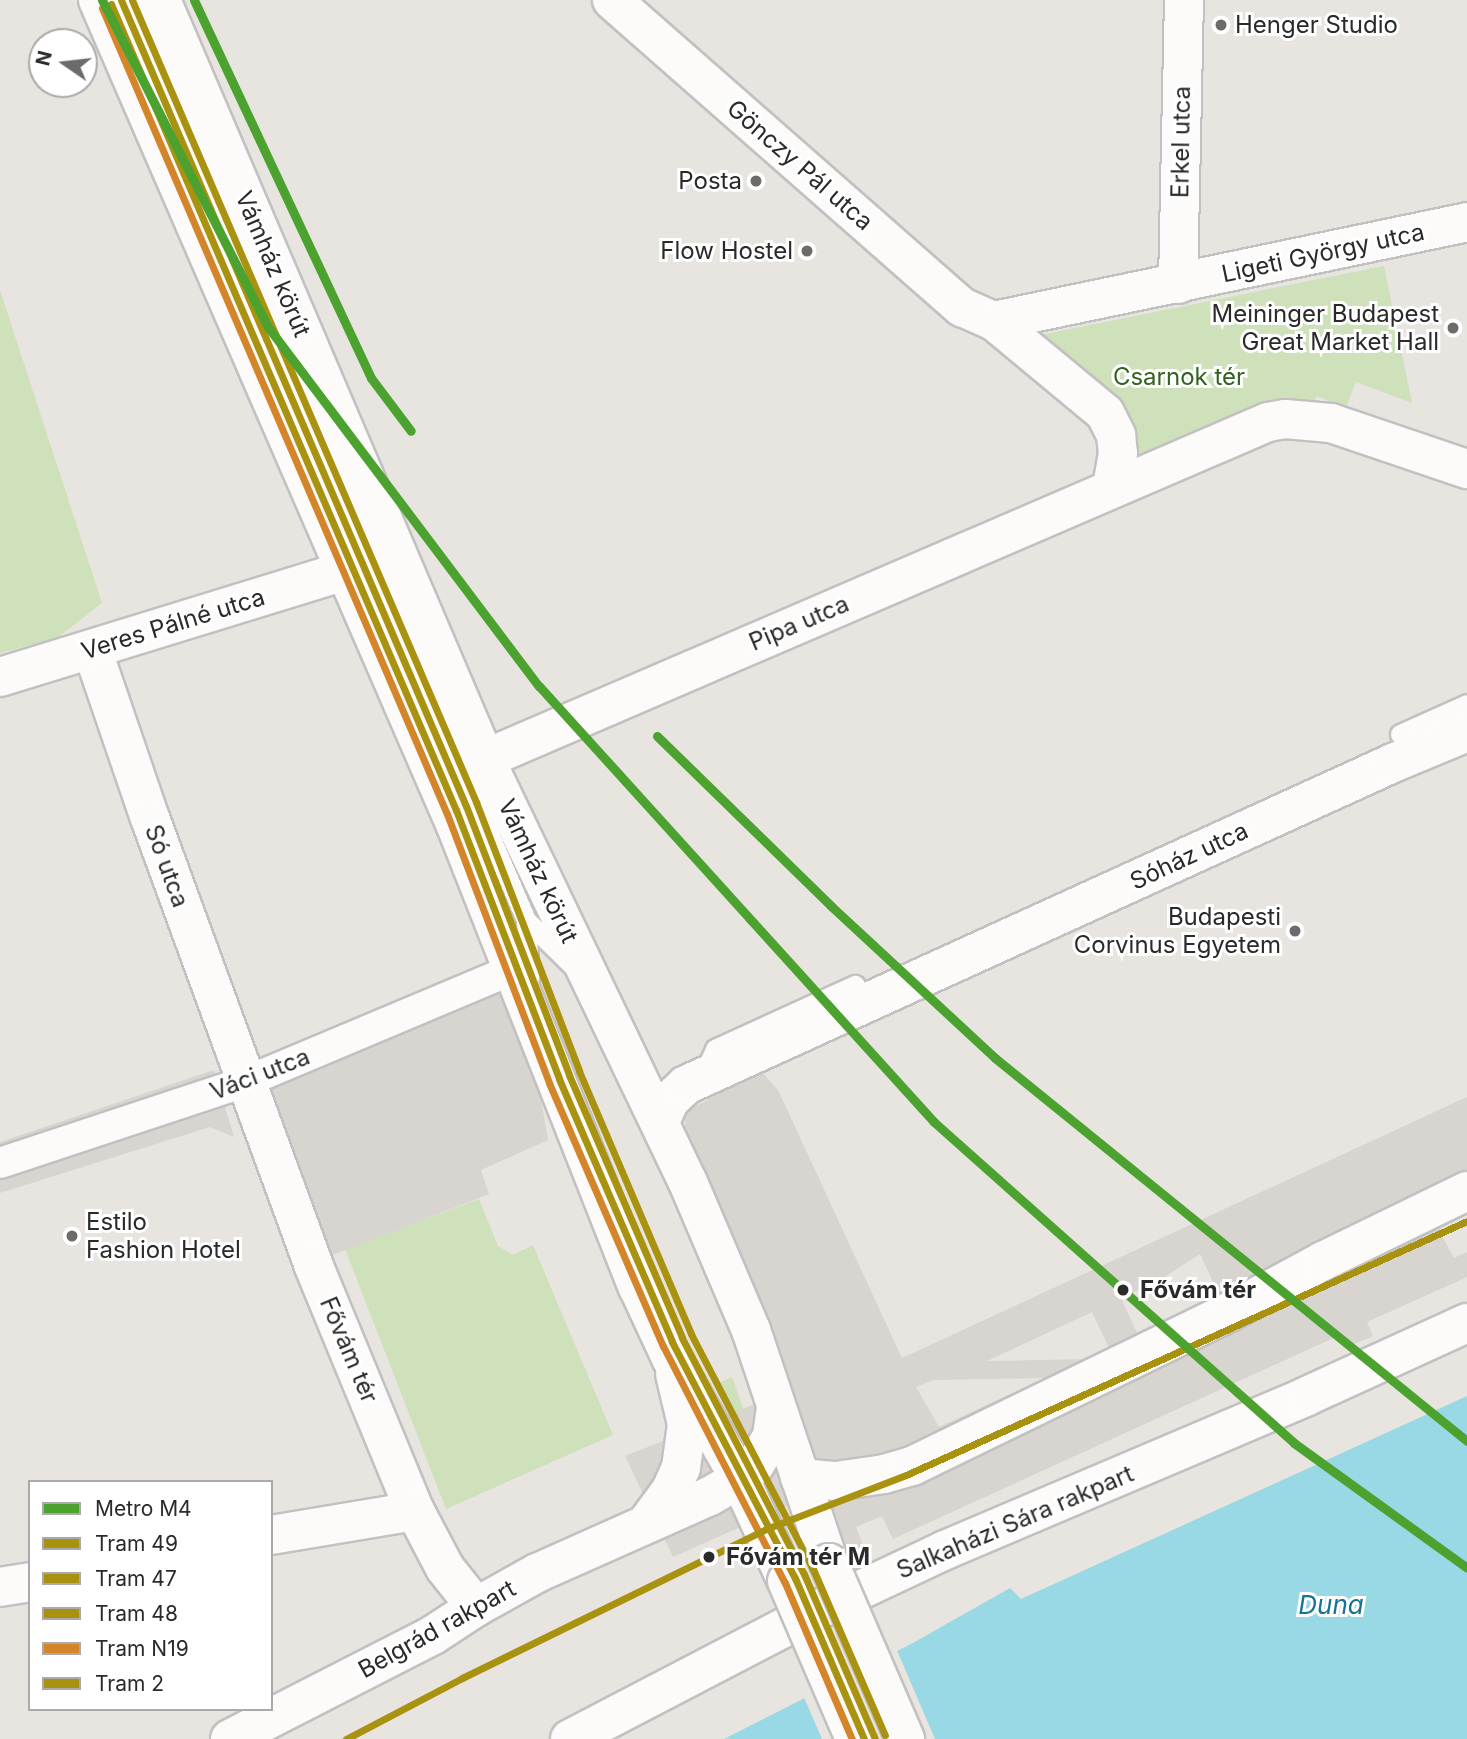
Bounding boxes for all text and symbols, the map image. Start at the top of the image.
place label: Henger Studio [1235,11,1398,39]
marker: Henger Studio [1213,17,1229,33]
north arrow [28,28,98,98]
text: N [31,48,57,68]
street label: Erkel utca [1166,86,1196,198]
street label: Gönczy Pál utca [721,94,879,236]
place label: Posta [678,167,742,195]
marker: Posta [748,173,764,189]
street label: Vámház körút [229,187,317,341]
street label: Ligeti György utca [1219,217,1427,289]
place label: Flow Hostel [660,237,793,265]
marker: Flow Hostel [799,243,815,259]
place label: Meininger Budapest Great Market Hall [1212,300,1439,356]
marker: Meininger Budapest Great Market Hall [1445,320,1461,336]
park label: Csarnok tér [1113,363,1245,391]
street label: Veres Pálné utca [78,582,268,666]
street label: Pipa utca [745,589,853,657]
street label: Vámház körút [492,794,584,948]
street label: Sóház utca [1126,816,1252,896]
street label: Só utca [139,821,195,911]
place label: Budapesti Corvinus Egyetem [1074,903,1281,959]
marker: Budapesti Corvinus Egyetem [1287,923,1303,939]
street label: Váci utca [206,1042,314,1106]
place label: Estilo Fashion Hotel [86,1208,241,1264]
marker: Estilo Fashion Hotel [64,1228,80,1244]
place label: Fővám tér [1140,1276,1256,1304]
marker: Fővám tér [1112,1279,1134,1301]
street label: Fővám tér [314,1293,384,1407]
street label: Salkaházi Sára rakpart [892,1459,1138,1585]
legend [28,1480,273,1711]
text: Metro M4 [95,1496,192,1521]
text: Tram 49 [95,1531,178,1556]
place label: Fővám tér M [726,1543,870,1571]
marker: Fővám tér M [698,1546,720,1568]
text: Tram 47 [95,1566,177,1591]
street label: Belgrád rakpart [353,1574,521,1684]
water label: Duna [1298,1589,1364,1621]
text: Tram 48 [95,1601,178,1626]
text: Tram N19 [95,1636,189,1661]
text: Tram 2 [95,1671,164,1696]

